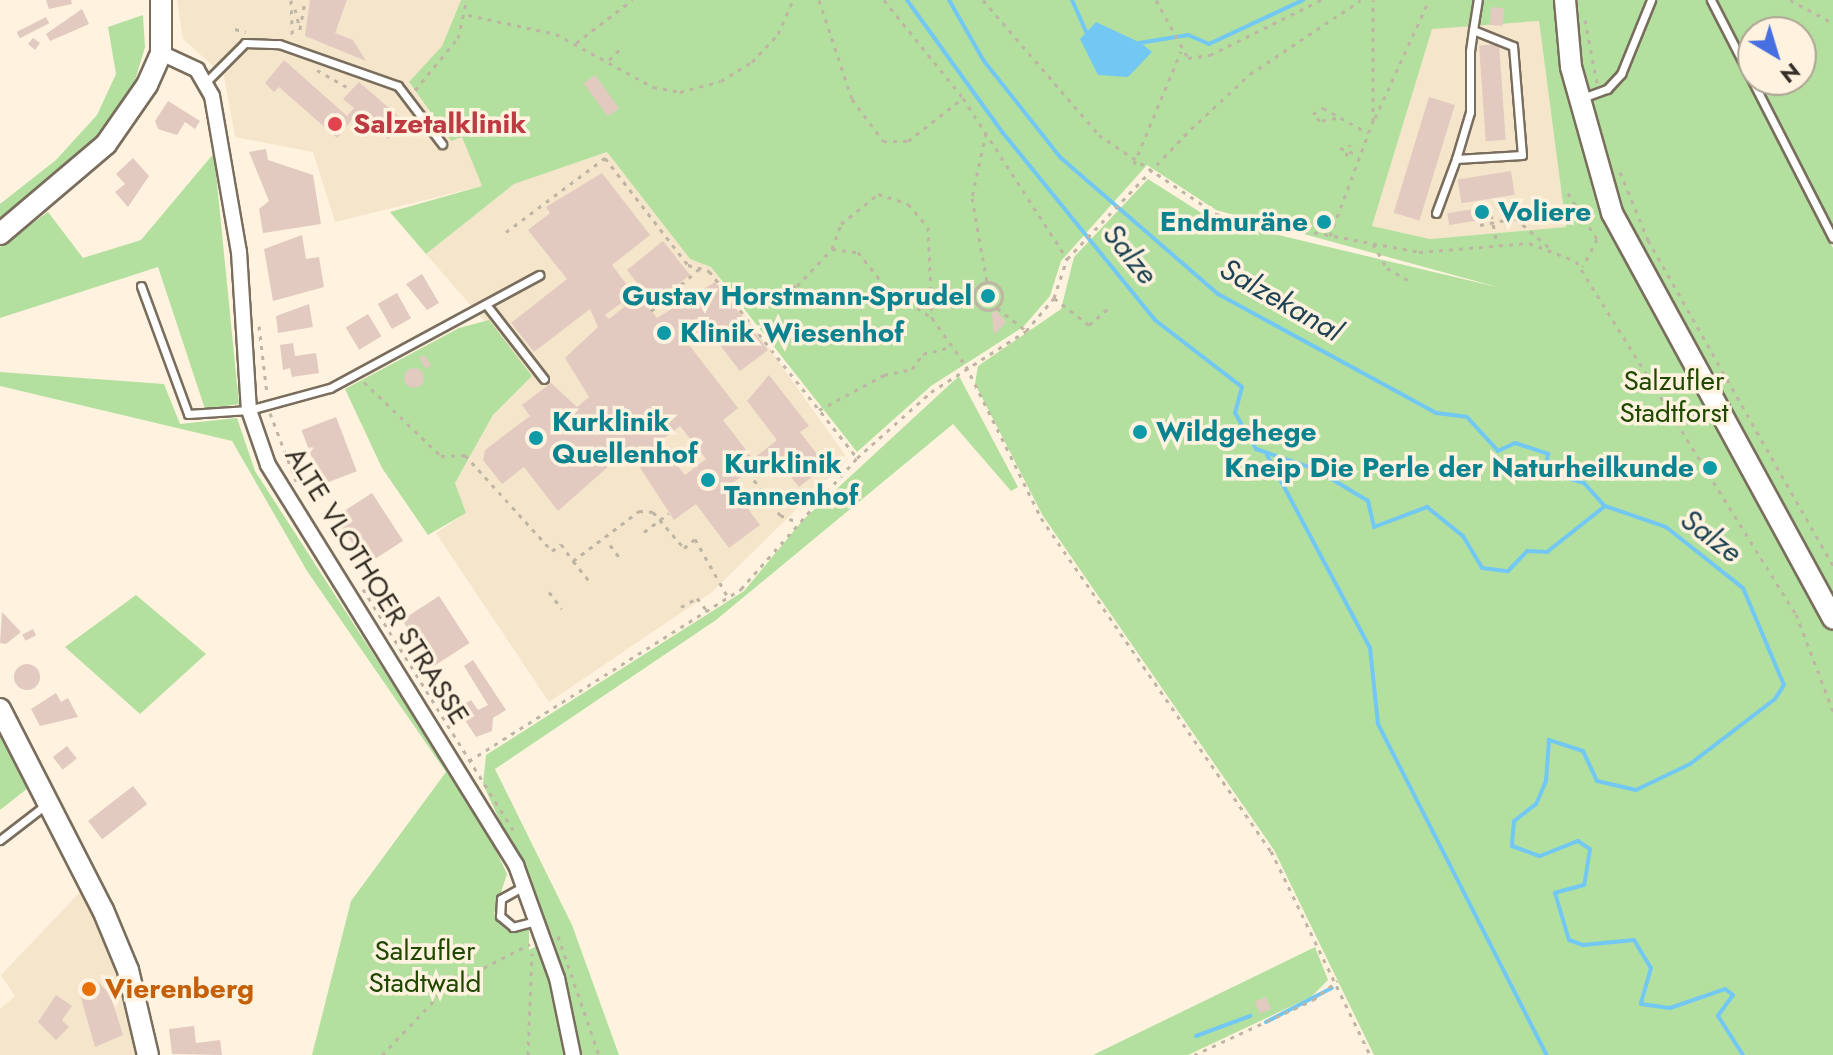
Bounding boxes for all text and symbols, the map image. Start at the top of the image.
north arrow [1737,16,1817,96]
text: N [1774,55,1807,91]
place label: Salzetalklinik [353,107,526,141]
marker: Salzetalklinik [324,113,346,135]
place label: Voliere [1498,195,1591,229]
marker: Voliere [1473,203,1491,221]
place label: Endmuräne [1160,205,1308,239]
marker: Endmuräne [1315,213,1333,231]
water label: Salze [1095,217,1165,291]
water label: Salzekanal [1213,251,1349,349]
place label: Gustav Horstmann-Sprudel [622,279,972,313]
marker: Gustav Horstmann-Sprudel [979,287,997,305]
place label: Klinik Wiesenhof [680,316,904,350]
marker: Klinik Wiesenhof [655,324,673,342]
park label: Salzufler Stadtforst [1619,364,1729,430]
place label: Kurklinik Quellenhof [552,405,698,471]
place label: Wildgehege [1156,415,1317,449]
marker: Wildgehege [1131,423,1149,441]
marker: Kurklinik Quellenhof [527,429,545,447]
street label: ALTE VLOTHOER STRASSE [278,441,476,731]
place label: Kurklinik Tannenhof [724,447,858,513]
place label: Kneip Die Perle der Naturheilkunde [1224,451,1694,485]
marker: Kneip Die Perle der Naturheilkunde [1701,459,1719,477]
marker: Kurklinik Tannenhof [699,471,717,489]
water label: Salze [1673,501,1749,571]
park label: Salzufler Stadtwald [368,934,482,1000]
place label: Vierenberg [105,972,254,1006]
marker: Vierenberg [80,980,98,998]

